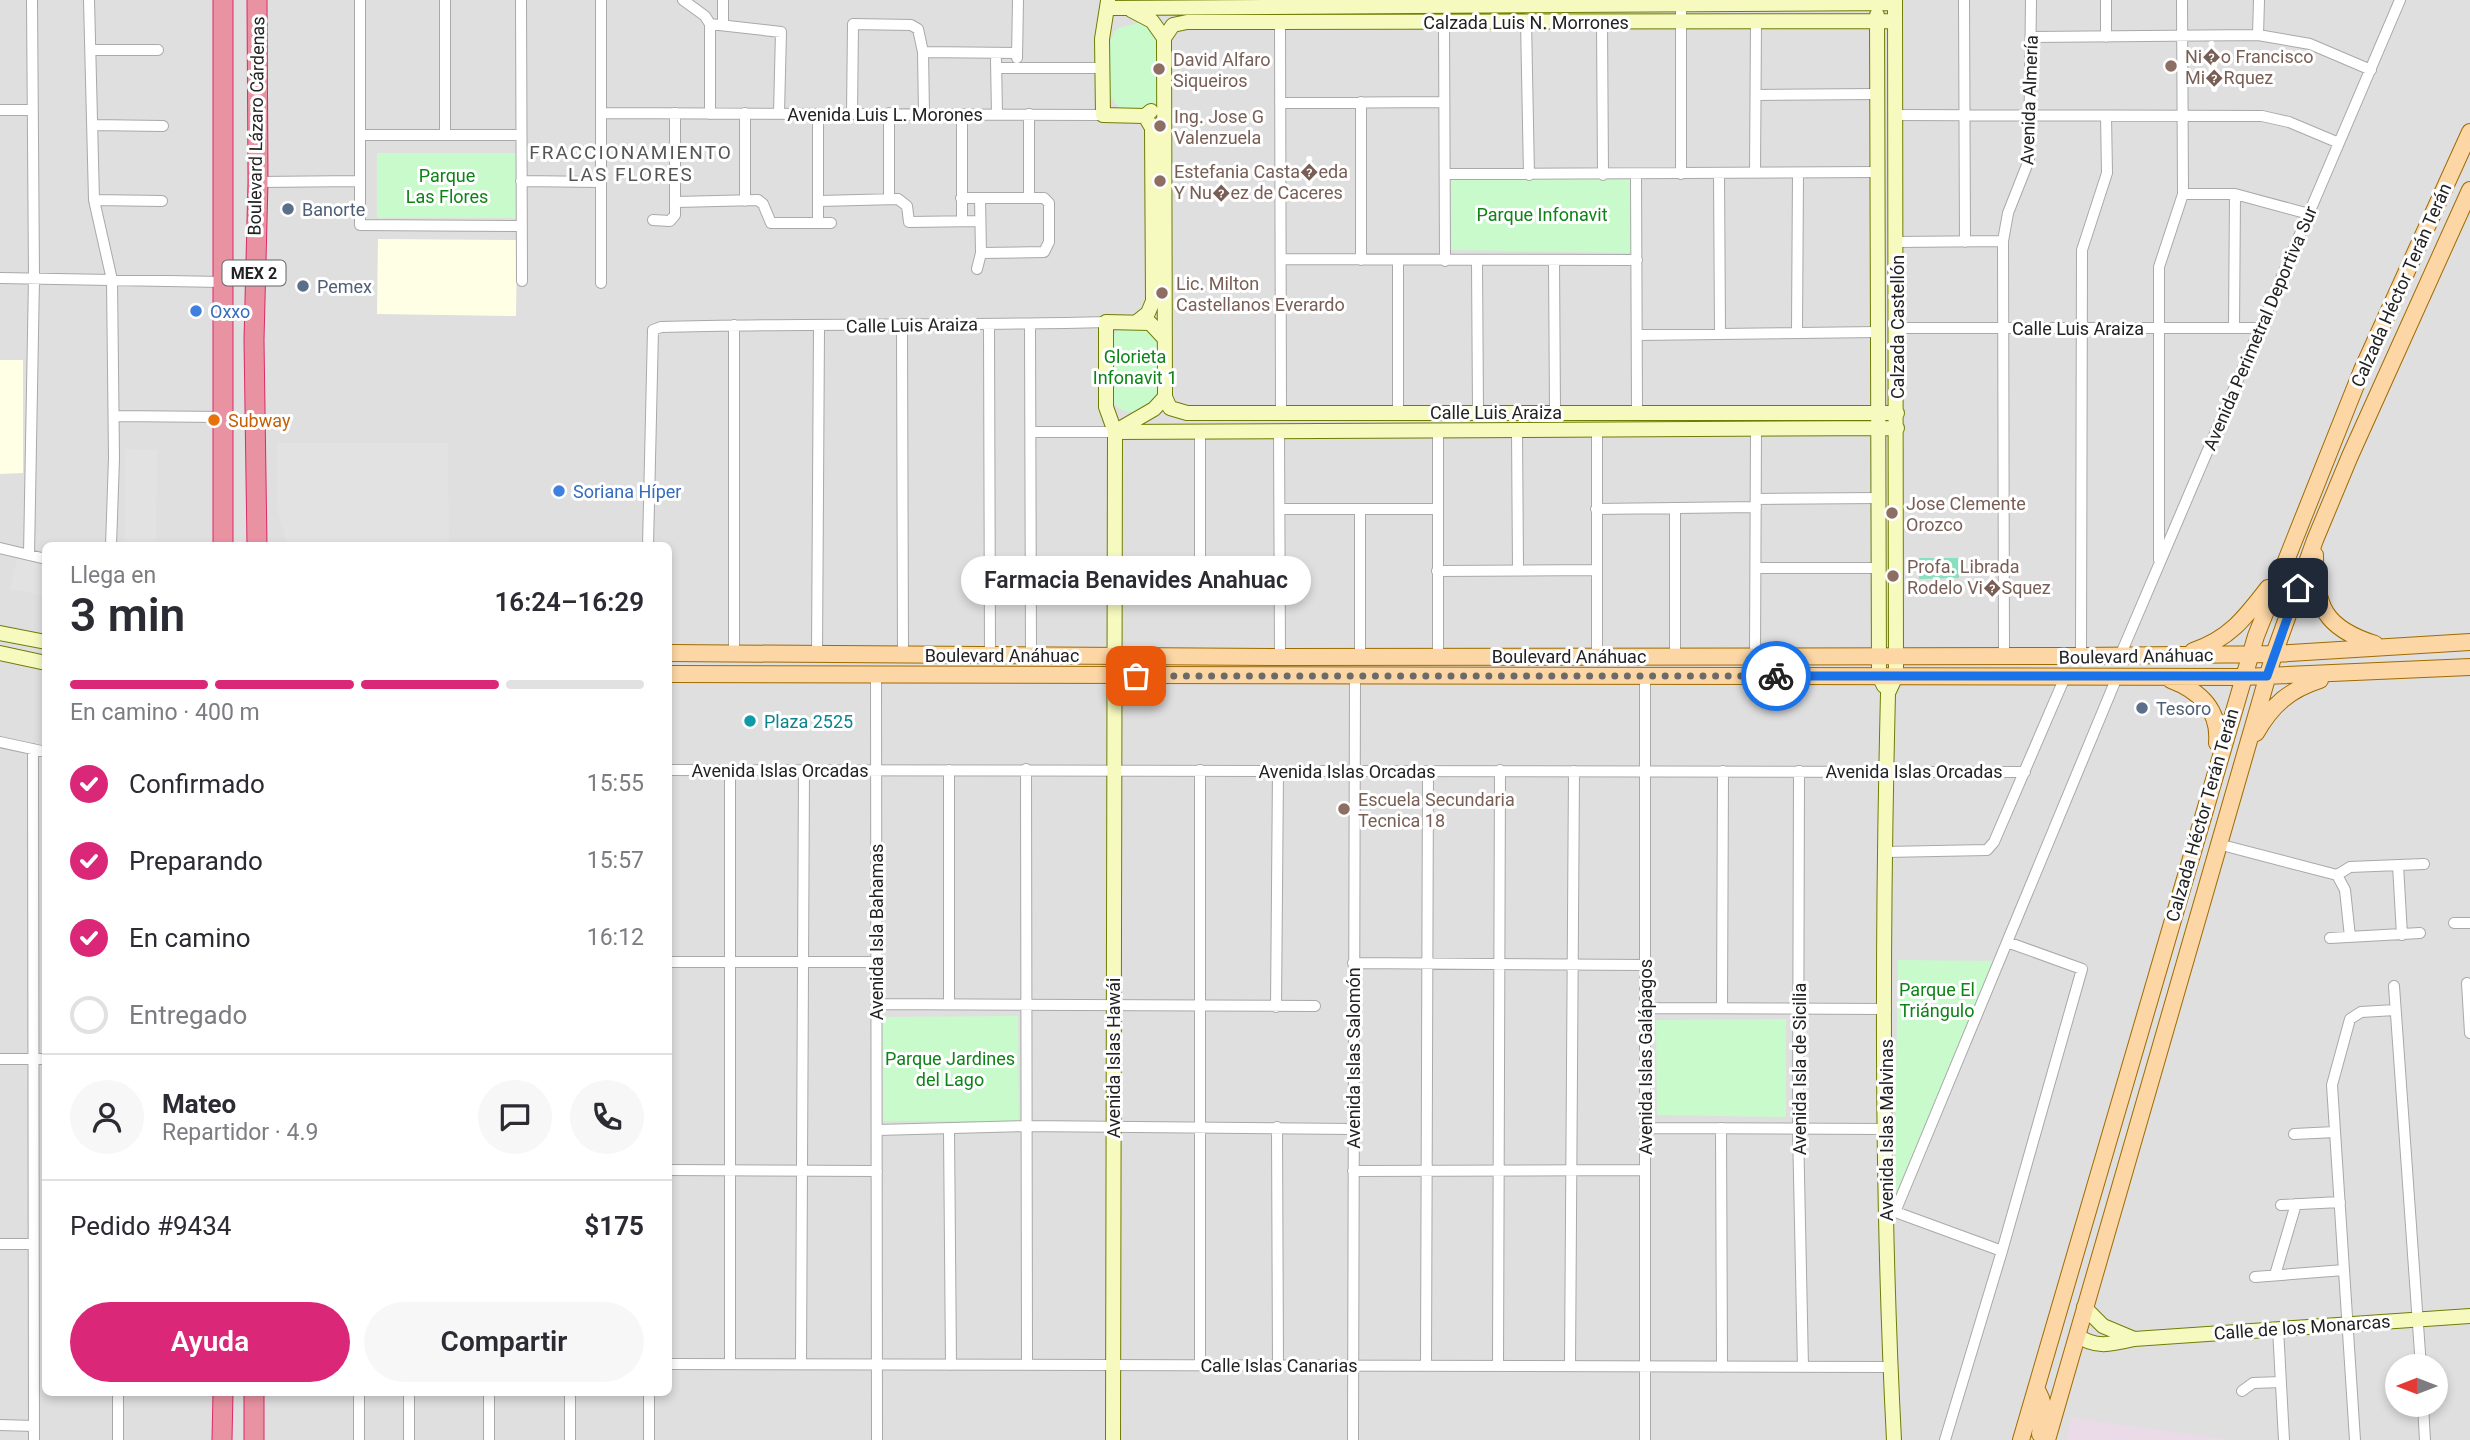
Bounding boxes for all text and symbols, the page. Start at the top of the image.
street label: Calzada Luis N. Morrones [1423,12,1629,33]
street label: Boulevard Lázaro Cárdenas [244,16,268,236]
street label: Avenida Almería [2016,35,2042,165]
place label: Ni�o Francisco Mi�Rquez [2185,43,2313,89]
place label: David Alfaro Siqueiros [1173,49,1271,91]
marker: Ni�o Francisco Mi�Rquez [2163,58,2179,74]
marker: David Alfaro Siqueiros [1151,61,1167,77]
street label: Avenida Luis L. Morones [787,104,983,125]
place label: Ing. Jose G Valenzuela [1174,106,1264,148]
marker: Ing. Jose G Valenzuela [1152,118,1168,134]
district label: FRACCIONAMIENTO LAS FLORES [529,141,733,186]
place label: Estefania Casta�eda Y Nu�ez de Caceres [1174,158,1348,204]
park label: Parque Las Flores [406,165,488,207]
marker: Estefania Casta�eda Y Nu�ez de Caceres [1152,173,1168,189]
street label: Calzada Héctor Terán Terán [2346,180,2456,390]
place label: Banorte [302,199,365,220]
marker: Banorte [280,201,296,217]
street label: Avenida Perimetral Deportiva Sur [2199,203,2321,453]
park label: Parque Infonavit [1476,204,1608,225]
street label: Calzada Castellón [1887,255,1908,399]
road number: MEX 2 [222,260,286,286]
place label: Lic. Milton Castellanos Everardo [1176,273,1345,315]
place label: Pemex [317,276,372,297]
marker: Pemex [295,278,311,294]
marker: Lic. Milton Castellanos Everardo [1154,285,1170,301]
place label: Oxxo [210,301,250,322]
marker: Oxxo [188,303,204,319]
street label: Calle Luis Araiza [846,313,978,337]
street label: Calle Luis Araiza [2012,318,2144,339]
park label: Glorieta Infonavit 1 [1093,346,1177,388]
street label: Calle Luis Araiza [1430,402,1562,423]
place label: Subway [228,410,291,431]
marker: Subway [206,412,222,428]
place label: Soriana Híper [573,481,681,502]
marker: Soriana Híper [551,483,567,499]
place label: Jose Clemente Orozco [1906,493,2026,535]
marker: Jose Clemente Orozco [1884,505,1900,521]
place label: Profa. Librada Rodelo Vi�Squez [1907,556,2051,599]
callout: Farmacia Benavides Anahuac [961,557,1311,606]
pin [2268,558,2328,618]
text: Llega en [70,562,156,589]
text: Farmacia Benavides Anahuac [984,567,1288,594]
marker: Profa. Librada Rodelo Vi�Squez [1885,568,1901,584]
icon: home [2279,569,2317,607]
text: 16:24–16:29 [494,587,644,617]
text: 3 min [70,588,185,642]
courier [1741,641,1811,711]
street label: Boulevard Anáhuac [2058,644,2214,668]
street label: Boulevard Anáhuac [925,645,1079,666]
pin [1106,646,1166,706]
street label: Boulevard Anáhuac [1492,646,1646,667]
icon: bag [1117,657,1155,695]
icon: bike [1757,657,1795,695]
place label: Tesoro [2156,698,2211,719]
text: En camino · 400 m [70,699,260,726]
marker: Tesoro [2134,700,2150,716]
street label: Calzada Héctor Terán Terán [2161,706,2243,924]
place label: Plaza 2525 [764,711,853,732]
marker: Plaza 2525 [742,713,758,729]
street label: Avenida Islas Orcadas [691,760,869,781]
street label: Avenida Islas Orcadas [1258,761,1436,782]
street label: Avenida Islas Orcadas [1825,761,2003,782]
icon: check [70,765,108,803]
text: Confirmado [129,769,265,799]
text: 15:55 [587,770,644,797]
place label: Escuela Secundaria Tecnica 18 [1358,789,1515,831]
marker: Escuela Secundaria Tecnica 18 [1336,801,1352,817]
icon: check [70,842,108,880]
street label: Avenida Isla Bahamas [866,844,887,1020]
text: Preparando [129,846,263,876]
text: 15:57 [587,847,644,874]
icon: check [70,919,108,957]
text: En camino [129,923,251,953]
text: 16:12 [587,924,644,951]
street label: Avenida Islas Galápagos [1635,959,1656,1155]
street label: Avenida Islas Salomón [1343,967,1364,1149]
street label: Avenida Islas Hawái [1103,978,1124,1138]
park label: Parque El Triángulo [1899,979,1975,1021]
street label: Avenida Isla de Sicilia [1789,983,1810,1155]
text: Entregado [129,1000,247,1030]
street label: Avenida Islas Malvinas [1876,1039,1897,1221]
park label: Parque Jardines del Lago [885,1048,1015,1090]
button: person [70,1080,144,1154]
button: chat [478,1080,552,1154]
button: phone [570,1080,644,1154]
text: Mateo [162,1089,236,1119]
text: Repartidor · 4.9 [162,1119,319,1146]
text: Pedido #9434 [70,1211,231,1241]
text: $175 [584,1211,644,1241]
button: Ayuda [70,1302,350,1382]
button: Compartir [364,1302,644,1382]
street label: Calle de los Monarcas [2213,1310,2391,1344]
north arrow [2385,1354,2448,1418]
map controls [2385,1354,2448,1417]
street label: Calle Islas Canarias [1200,1355,1358,1376]

